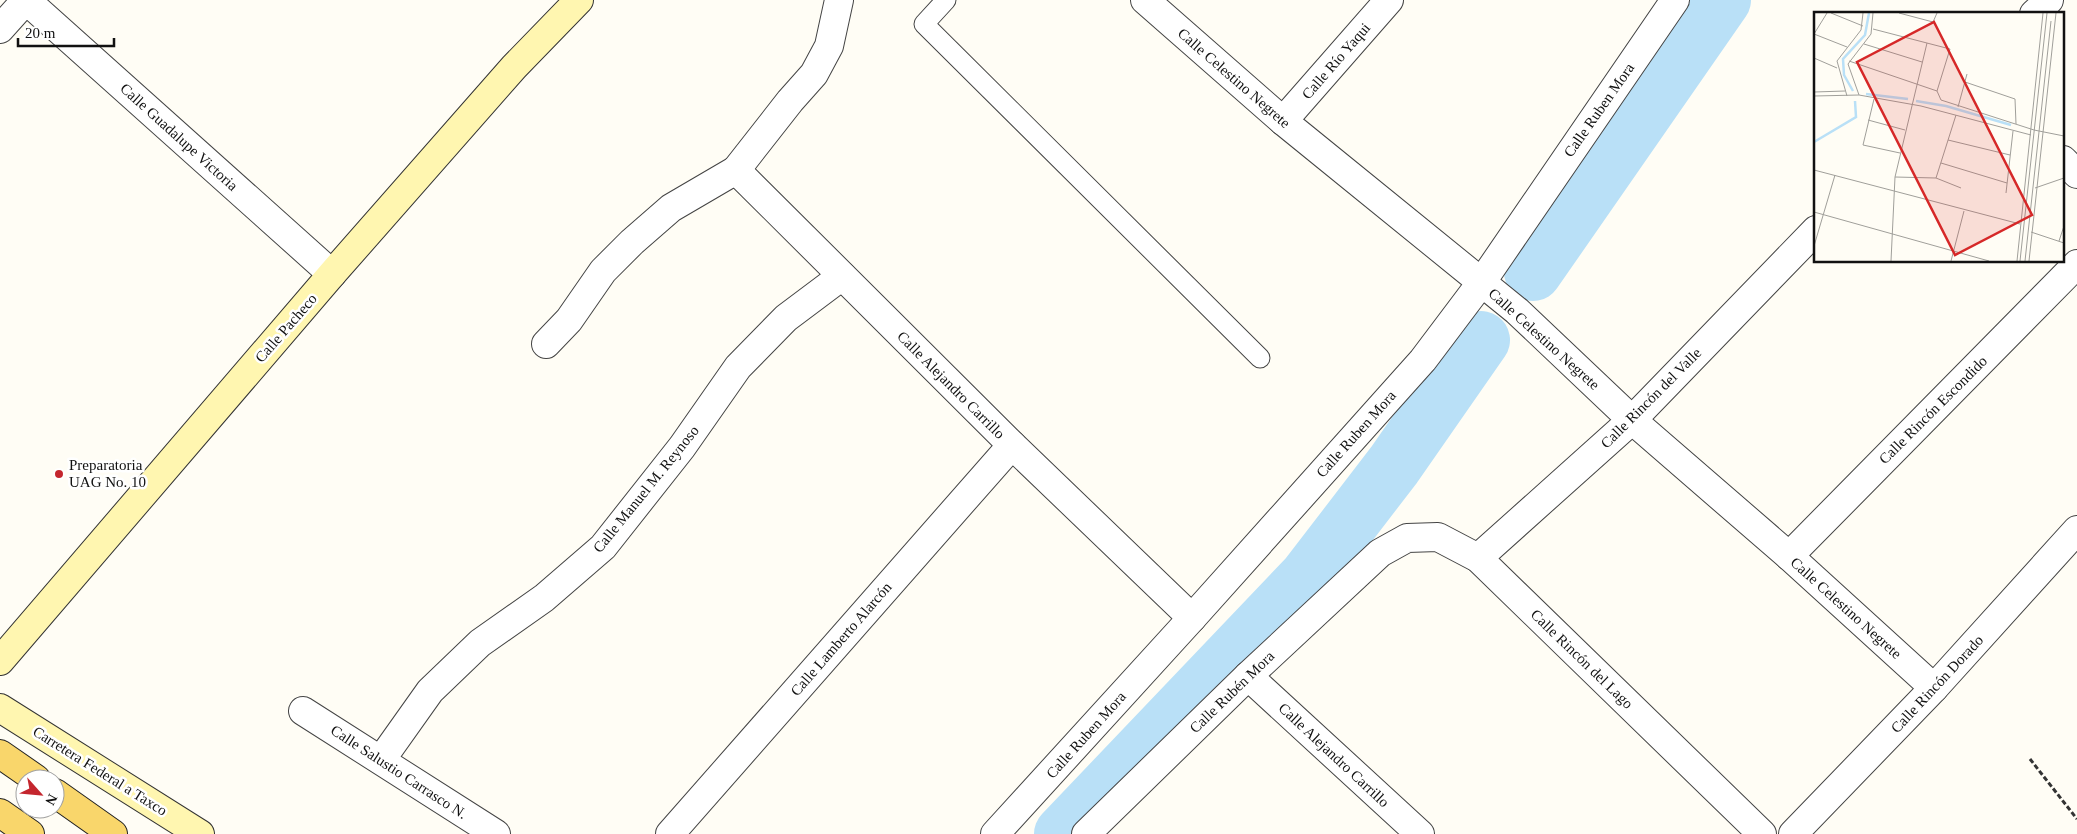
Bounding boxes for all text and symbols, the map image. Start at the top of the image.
inset map [1814,12,2064,262]
scale bar [18,15,114,47]
street label: Calle Río Yaqui [1299,20,1373,102]
text: 20 m [25,25,56,41]
street label: Calle Celestino Negrete [1175,25,1294,131]
street label: Calle Ruben Mora [1561,60,1638,160]
street label: Calle Guadalupe Victoria [117,80,241,194]
street label: Calle Celestino Negrete [1485,285,1603,393]
street label: Calle Pacheco [252,291,320,365]
street label: Calle Alejandro Carrillo [894,328,1008,442]
street label: Calle Rincón del Valle [1598,344,1705,451]
street label: Calle Rincón Escondido [1876,353,1990,467]
street label: Calle Ruben Mora [1313,387,1399,481]
street label: Calle Manuel M. Reynoso [590,422,702,556]
place label: Preparatoria UAG No. 10 [69,457,146,490]
marker: Preparatoria UAG No. 10 [53,468,65,480]
street label: Calle Celestino Negrete [1787,554,1905,662]
street label: Calle Lamberto Alarcón [787,579,895,699]
street label: Calle Rincón del Lago [1528,606,1636,712]
street label: Calle Rincón Dorado [1888,632,1986,736]
street label: Calle Rubén Mora [1187,648,1278,736]
street label: Calle Ruben Mora [1043,688,1129,782]
street label: Calle Alejandro Carrillo [1276,700,1392,810]
street label: Calle Salustio Carrasco N. [328,722,470,822]
street label: Carretera Federal a Taxco [30,723,170,819]
north arrow [15,769,65,819]
text: N [42,792,60,808]

